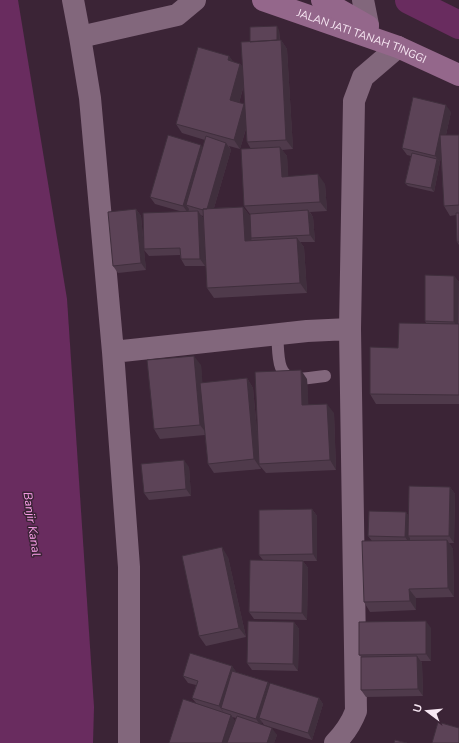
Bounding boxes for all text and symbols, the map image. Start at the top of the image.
street label: JALAN JATI TANAH TINGGI [294,5,429,67]
water label: Banjir Kanal [20,491,44,558]
north arrow [407,691,447,731]
text: U [410,702,426,714]

